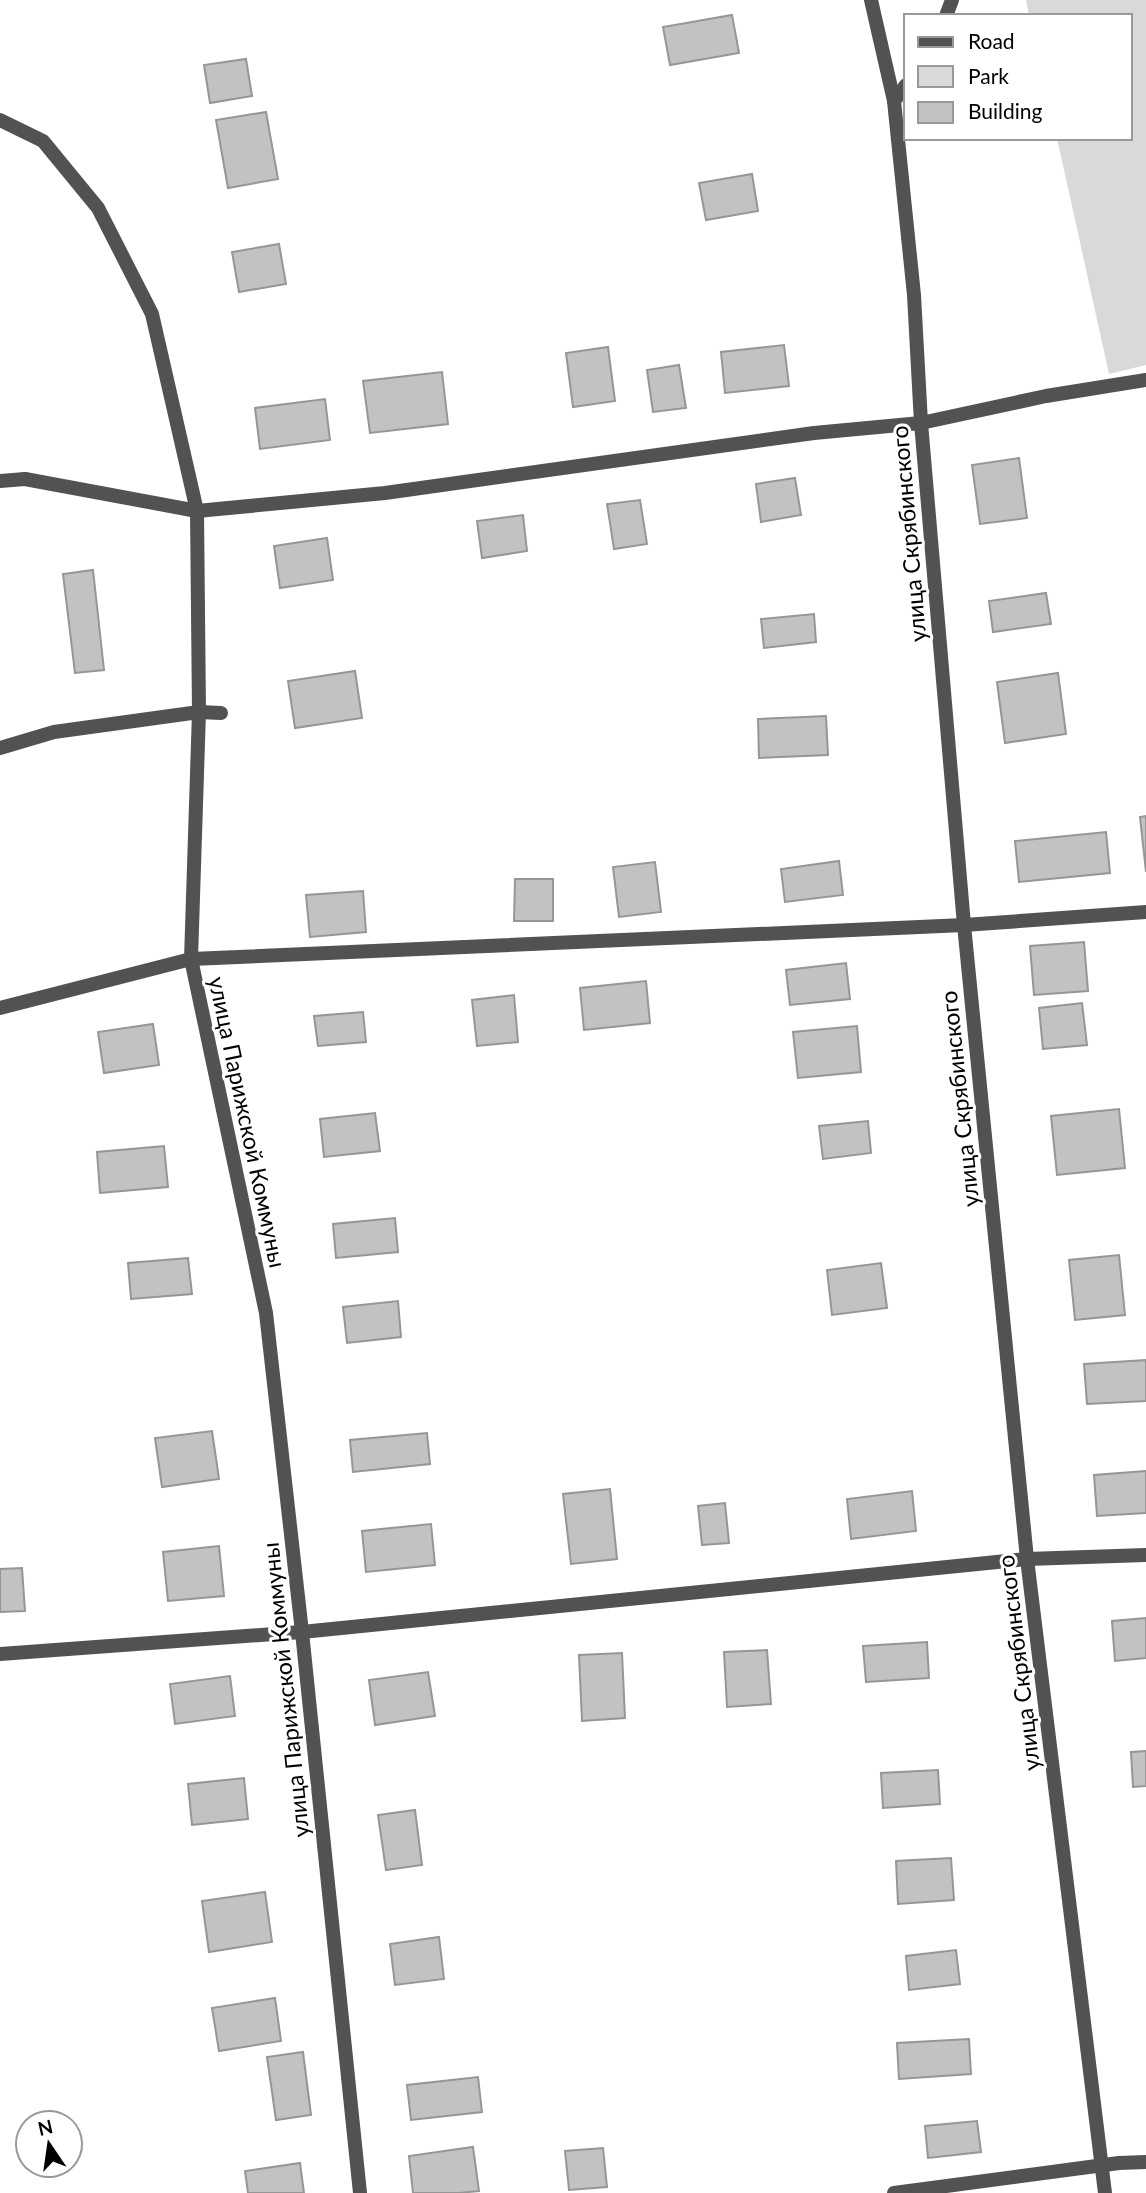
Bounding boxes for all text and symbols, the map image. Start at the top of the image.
legend [904,14,1132,140]
text: Road [968,28,1015,53]
text: Park [968,63,1009,88]
text: Building [968,98,1043,123]
street label: улица Скрябинского [885,425,931,643]
street label: улица Парижской Коммуны [203,974,293,1270]
street label: улица Скрябинского [934,990,984,1208]
street label: улица Парижской Коммуны [256,1541,314,1839]
street label: улица Скрябинского [991,1554,1045,1772]
north arrow [14,2109,84,2179]
text: N [35,2114,55,2140]

